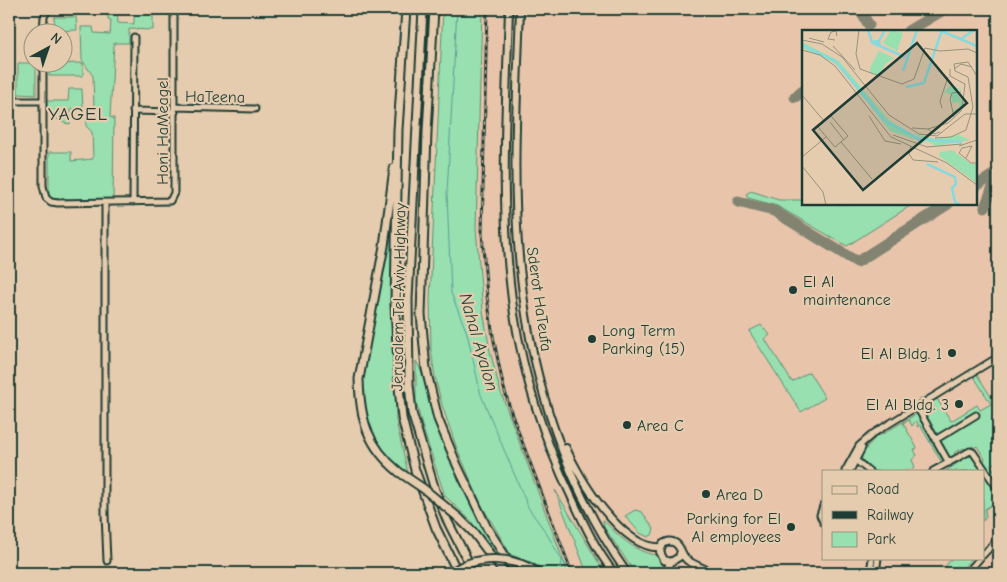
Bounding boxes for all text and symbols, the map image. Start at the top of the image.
north arrow [22,22,72,72]
text: N [47,29,65,48]
inset map [802,30,977,205]
street label: Honi HaMeagel [154,77,172,185]
street label: HaTeena [185,87,245,107]
district label: YAGEL [48,103,108,125]
street label: Jerusalem Tel-Aviv Highway [388,202,410,391]
street label: Sderot HaTeufa [523,246,555,352]
place label: El Al maintenance [803,273,891,309]
marker: El Al maintenance [787,284,799,296]
water label: Nahal Ayalon [454,291,503,394]
place label: Long Term Parking (15) [602,322,685,358]
marker: Long Term Parking (15) [586,333,598,345]
place label: El Al Bldg. 1 [861,345,942,363]
marker: El Al Bldg. 1 [946,347,958,359]
place label: El Al Bldg. 3 [866,396,949,414]
marker: El Al Bldg. 3 [953,398,965,410]
place label: Area C [637,417,684,435]
marker: Area C [621,419,633,431]
legend [822,470,984,560]
text: Road [867,480,899,498]
place label: Area D [716,486,763,504]
marker: Area D [700,488,712,500]
text: Railway [867,506,914,524]
place label: Parking for El Al employees [687,510,781,546]
marker: Parking for El Al employees [785,521,797,533]
text: Park [867,530,896,548]

